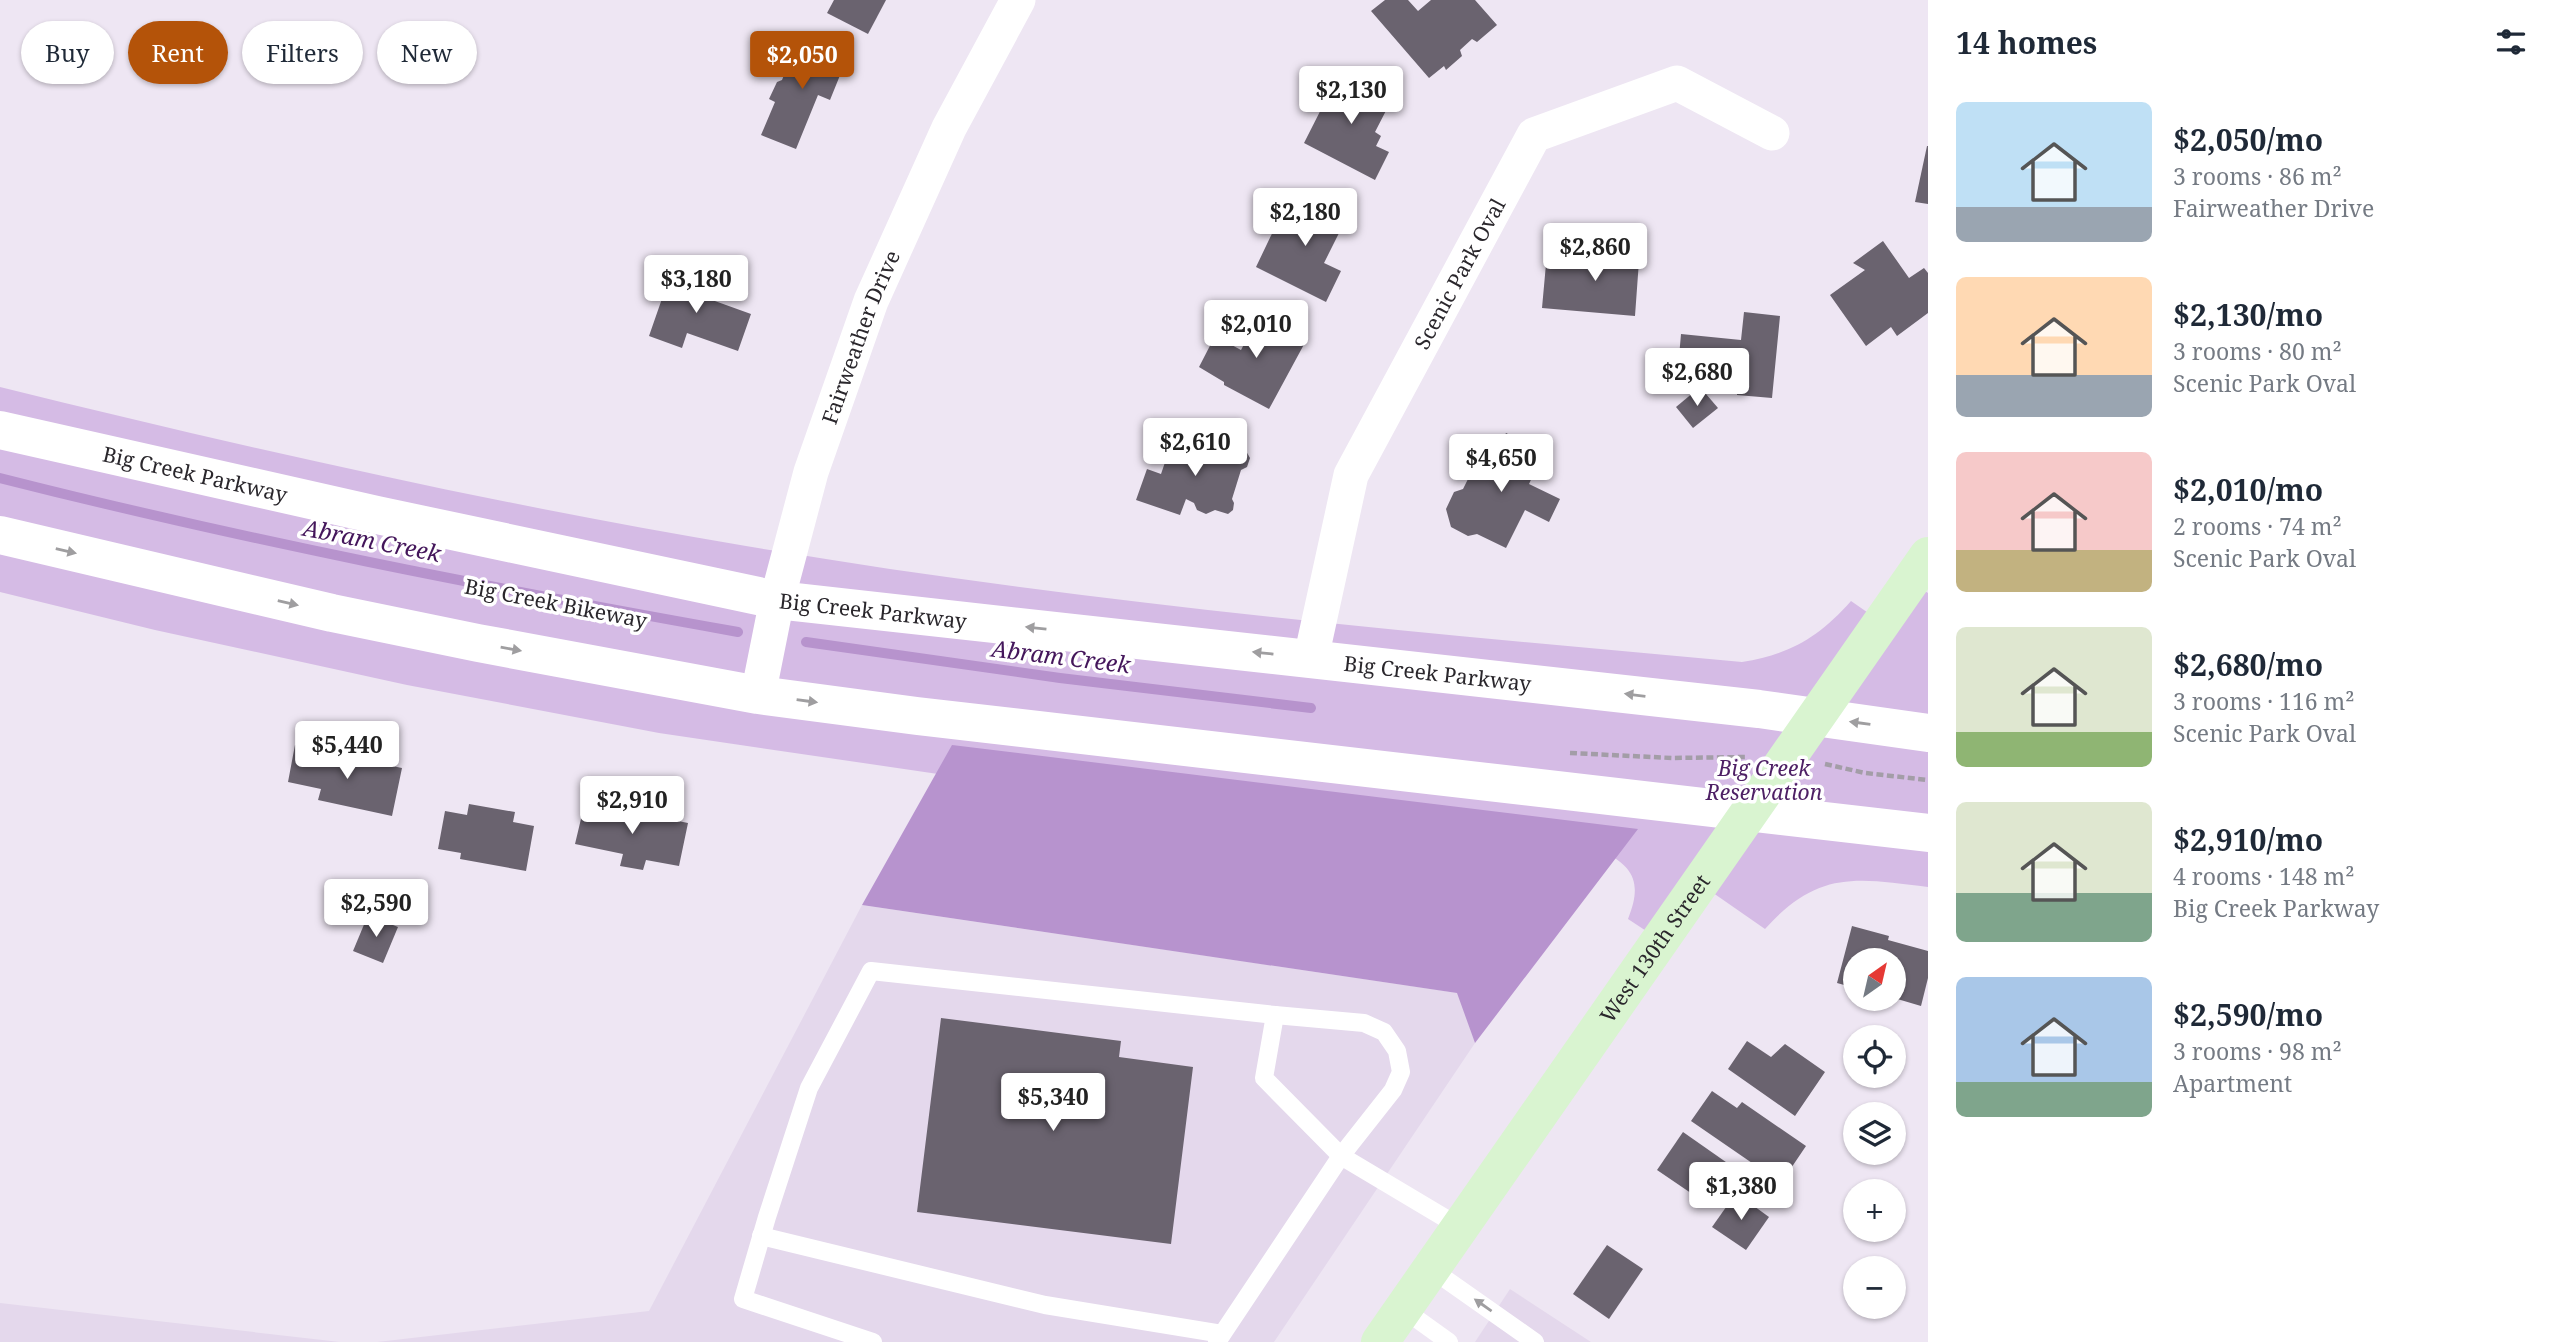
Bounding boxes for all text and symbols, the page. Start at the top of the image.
chip: Buy [21,21,114,84]
chip: Rent [128,21,228,84]
chip: Filters [242,21,363,84]
chip: New [377,21,477,84]
text: 14 homes [1956,22,2097,63]
icon: filters [2492,23,2530,61]
pin: $2,050 [745,32,859,91]
text: $2,050 [766,38,838,70]
pin: $2,130 [1294,66,1408,126]
text: $2,130 [1315,73,1387,105]
text: $2,050/mo [2173,119,2323,160]
icon: home [2012,130,2096,214]
text: 3 rooms · 86 m² [2173,160,2342,192]
pin: $2,180 [1248,188,1362,248]
text: Fairweather Drive [2173,192,2374,224]
street label: Scenic Park Oval [1407,193,1512,354]
text: $2,180 [1269,195,1341,227]
pin: $2,860 [1538,224,1652,283]
text: $2,860 [1559,230,1631,262]
street label: Fairweather Drive [815,246,906,428]
pin: $3,180 [639,256,753,315]
text: $3,180 [660,262,732,294]
text: $2,130/mo [2173,294,2323,335]
pin: $2,010 [1199,300,1313,360]
icon: home [2012,305,2096,389]
text: $2,010 [1220,307,1292,339]
text: 3 rooms · 80 m² [2173,335,2342,367]
pin: $2,680 [1640,348,1754,408]
text: $2,680 [1661,355,1733,387]
text: Scenic Park Oval [2173,367,2356,399]
pin: $2,610 [1138,419,1252,478]
text: $2,610 [1159,425,1231,457]
pin: $4,650 [1444,434,1558,494]
street label: Big Creek Parkway [100,440,290,508]
text: $4,650 [1465,441,1537,473]
text: $2,010/mo [2173,469,2323,510]
icon: home [2012,480,2096,564]
text: 2 rooms · 74 m² [2173,510,2342,542]
water label: Abram Creek [298,511,445,569]
text: Scenic Park Oval [2173,542,2356,574]
one-way arrow [56,546,78,557]
street label: Big Creek Bikeway [462,572,650,634]
street label: Big Creek Parkway [778,586,968,635]
one-way arrow [277,597,299,608]
one-way arrow [1025,623,1047,634]
water label: Abram Creek [988,631,1133,681]
one-way arrow [500,644,522,655]
text: $2,680/mo [2173,644,2323,685]
one-way arrow [1251,647,1273,658]
street label: Big Creek Parkway [1342,649,1533,698]
icon: home [2012,655,2096,739]
text: 3 rooms · 116 m² [2173,685,2355,717]
one-way arrow [1624,690,1646,701]
one-way arrow [796,696,818,707]
one-way arrow [1849,717,1871,728]
text: Scenic Park Oval [2173,717,2356,749]
pin: $5,440 [290,722,404,781]
text: $5,440 [311,728,383,760]
park label: Big Creek Reservation [1705,754,1823,806]
pin: $2,910 [575,776,689,836]
text: $2,910 [596,783,668,815]
text: $2,910/mo [2173,819,2323,860]
icon: home [2012,830,2096,914]
text: 4 rooms · 148 m² [2173,860,2355,892]
street label: West 130th Street [1593,869,1716,1028]
pin: $2,590 [319,880,433,939]
text: $2,590 [340,886,412,918]
text: Big Creek Parkway [2173,892,2379,924]
north arrow [1843,948,1906,1012]
map controls [1843,948,1906,1319]
text: $2,590/mo [2173,994,2323,1035]
icon: home [2012,1005,2096,1089]
button: locate [1843,1025,1906,1088]
text: 3 rooms · 98 m² [2173,1035,2342,1067]
text: Apartment [2173,1067,2292,1099]
pin: $5,340 [996,1074,1110,1133]
text: $5,340 [1017,1080,1089,1112]
button: layers [1843,1102,1906,1165]
pin: $1,380 [1684,1162,1798,1222]
text: $1,380 [1705,1169,1777,1201]
button: + [1843,1179,1906,1242]
button: − [1843,1256,1906,1319]
one-way arrow [1474,1298,1492,1312]

